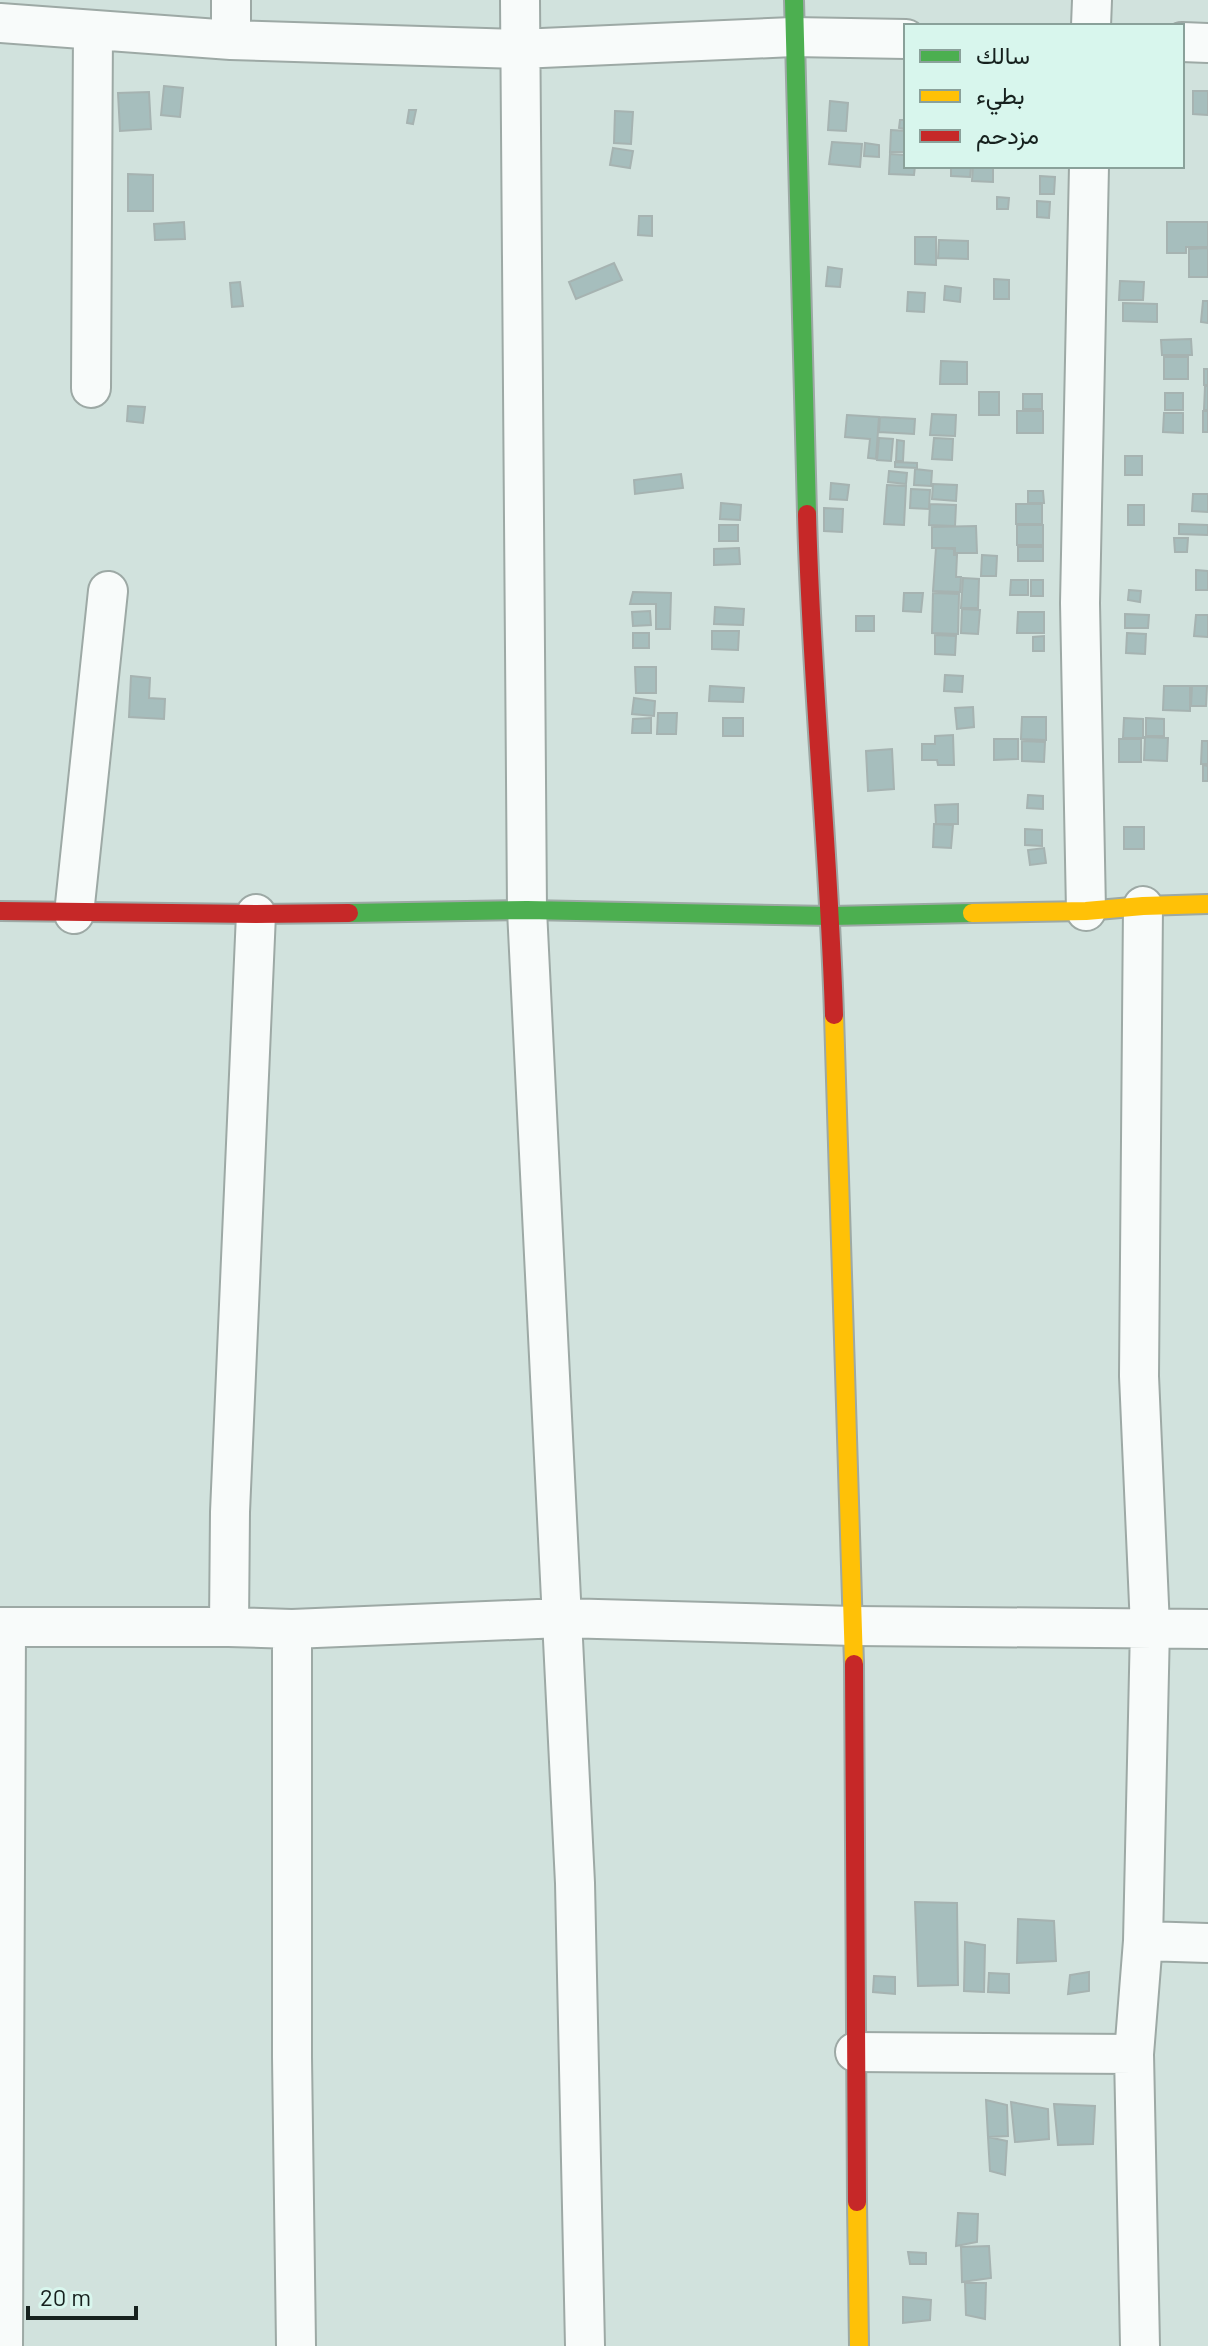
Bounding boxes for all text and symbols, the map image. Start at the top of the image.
legend [904,24,1184,168]
text: سالك [976,40,1030,69]
text: بطيء [976,80,1025,115]
text: مزدحم [976,120,1039,152]
scale bar [28,2270,136,2320]
text: 20 m [40,2282,91,2311]

